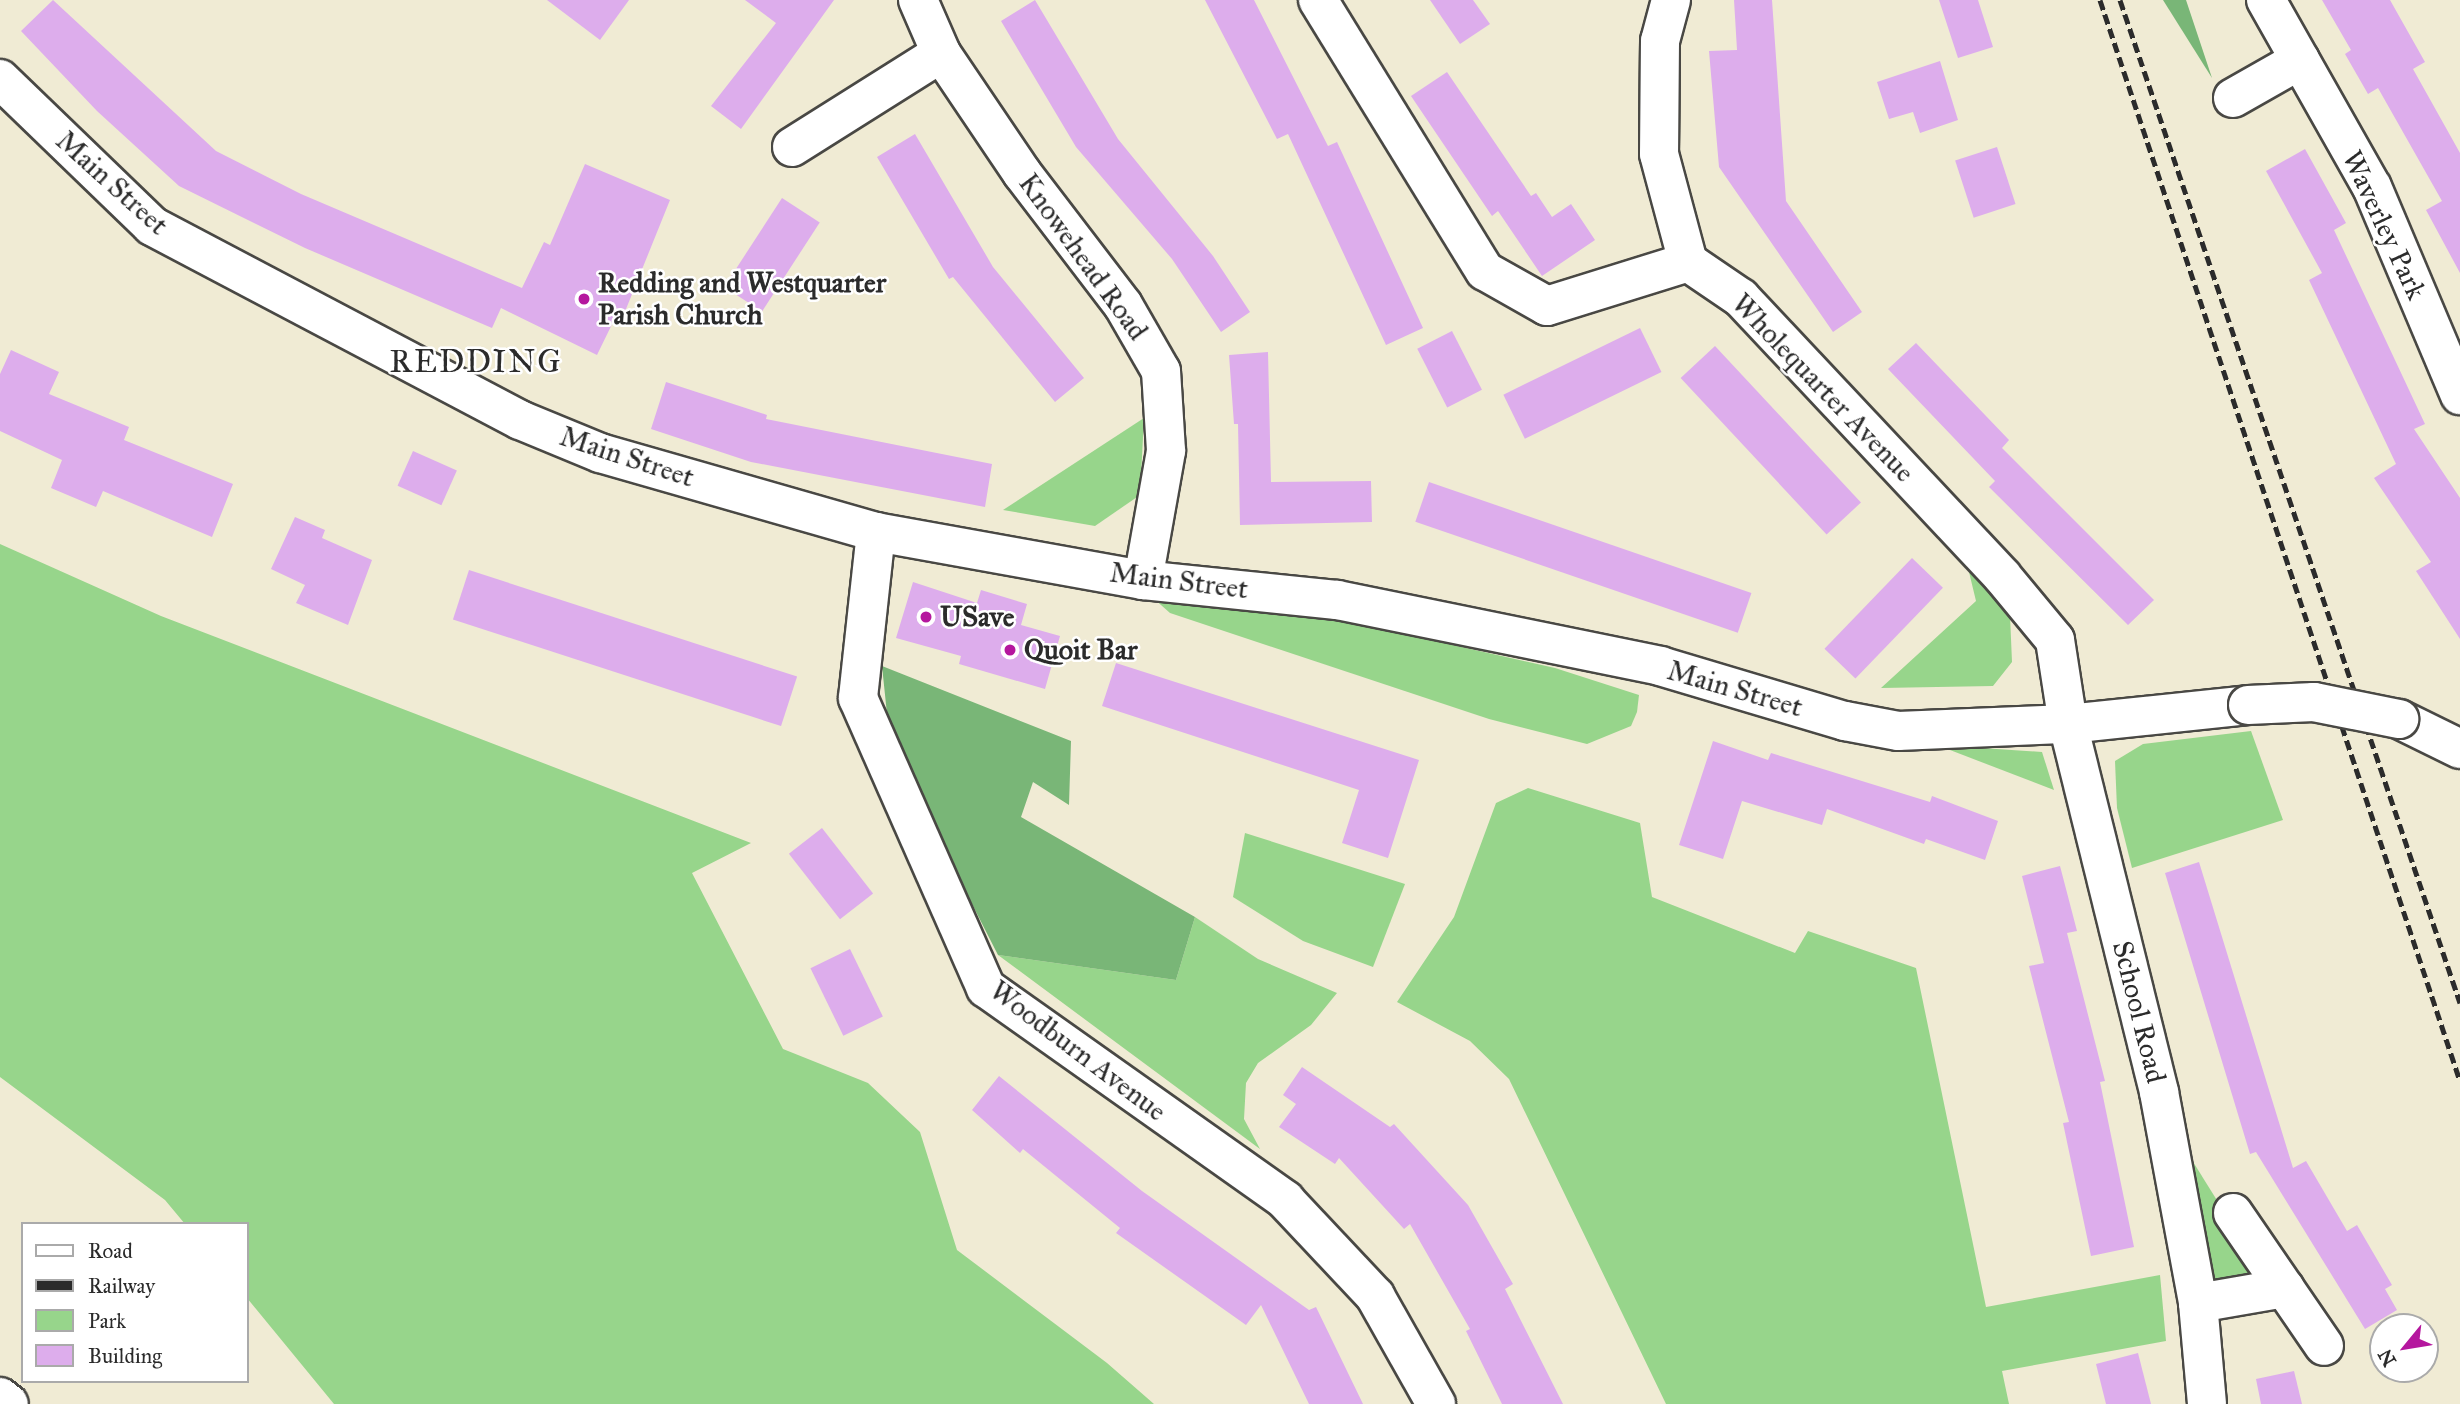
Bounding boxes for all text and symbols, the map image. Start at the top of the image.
street label: Main Street [49,124,175,242]
street label: Waverley Park [2335,145,2433,305]
street label: Knowehead Road [1011,167,1155,347]
place label: Redding and Westquarter Parish Church [598,266,886,332]
street label: Wholequarter Avenue [1725,287,1921,489]
marker: Redding and Westquarter Parish Church [576,291,592,307]
district label: REDDING [390,343,562,381]
street label: Main Street [556,420,698,494]
street label: Main Street [1108,556,1250,606]
place label: USave [940,600,1014,634]
marker: USave [918,609,934,625]
place label: Quoit Bar [1024,633,1137,667]
marker: Quoit Bar [1002,642,1018,658]
street label: Main Street [1664,654,1806,724]
street label: School Road [2105,938,2173,1086]
street label: Woodburn Avenue [983,974,1173,1128]
legend [21,1222,248,1383]
text: Road [88,1238,133,1264]
text: Railway [88,1273,155,1299]
text: Park [88,1308,126,1334]
north arrow [2369,1313,2439,1383]
text: Building [88,1343,162,1369]
text: N [2373,1345,2401,1370]

